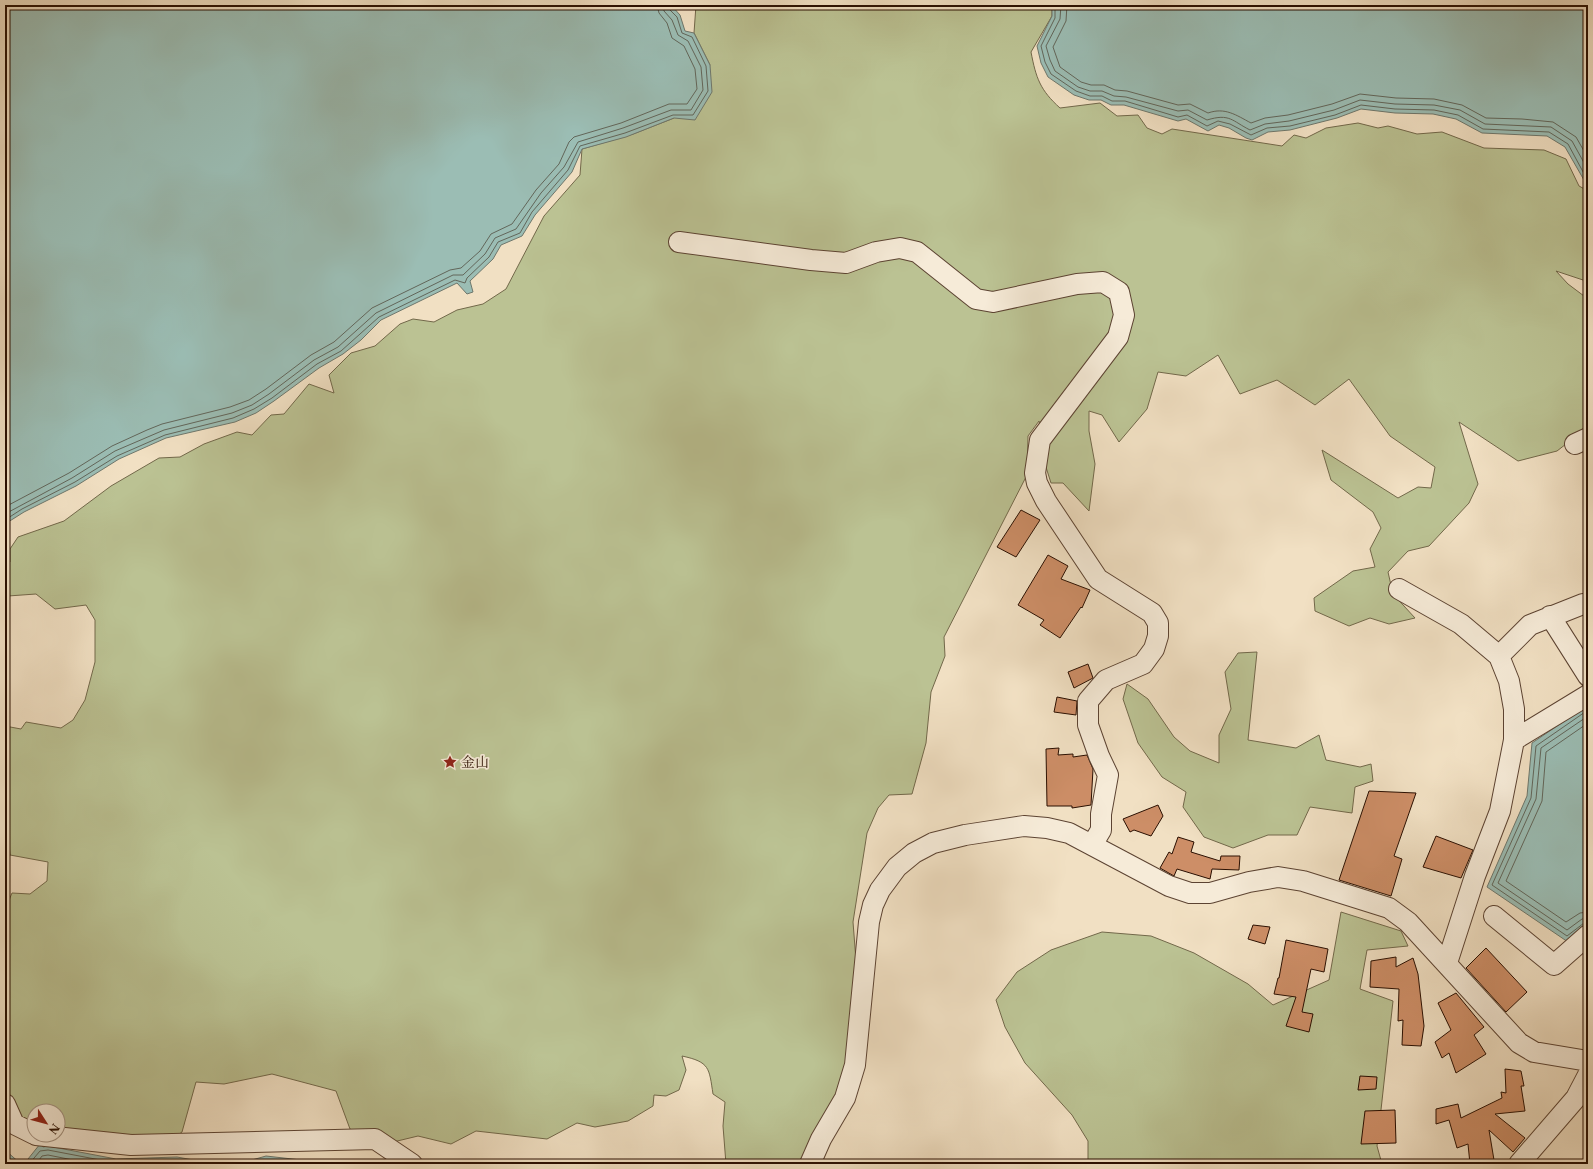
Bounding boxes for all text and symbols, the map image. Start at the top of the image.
place label: 金山 [461,753,489,771]
place icon: 金山 [442,754,458,770]
north arrow [26,1103,66,1143]
text: N [45,1121,63,1137]

